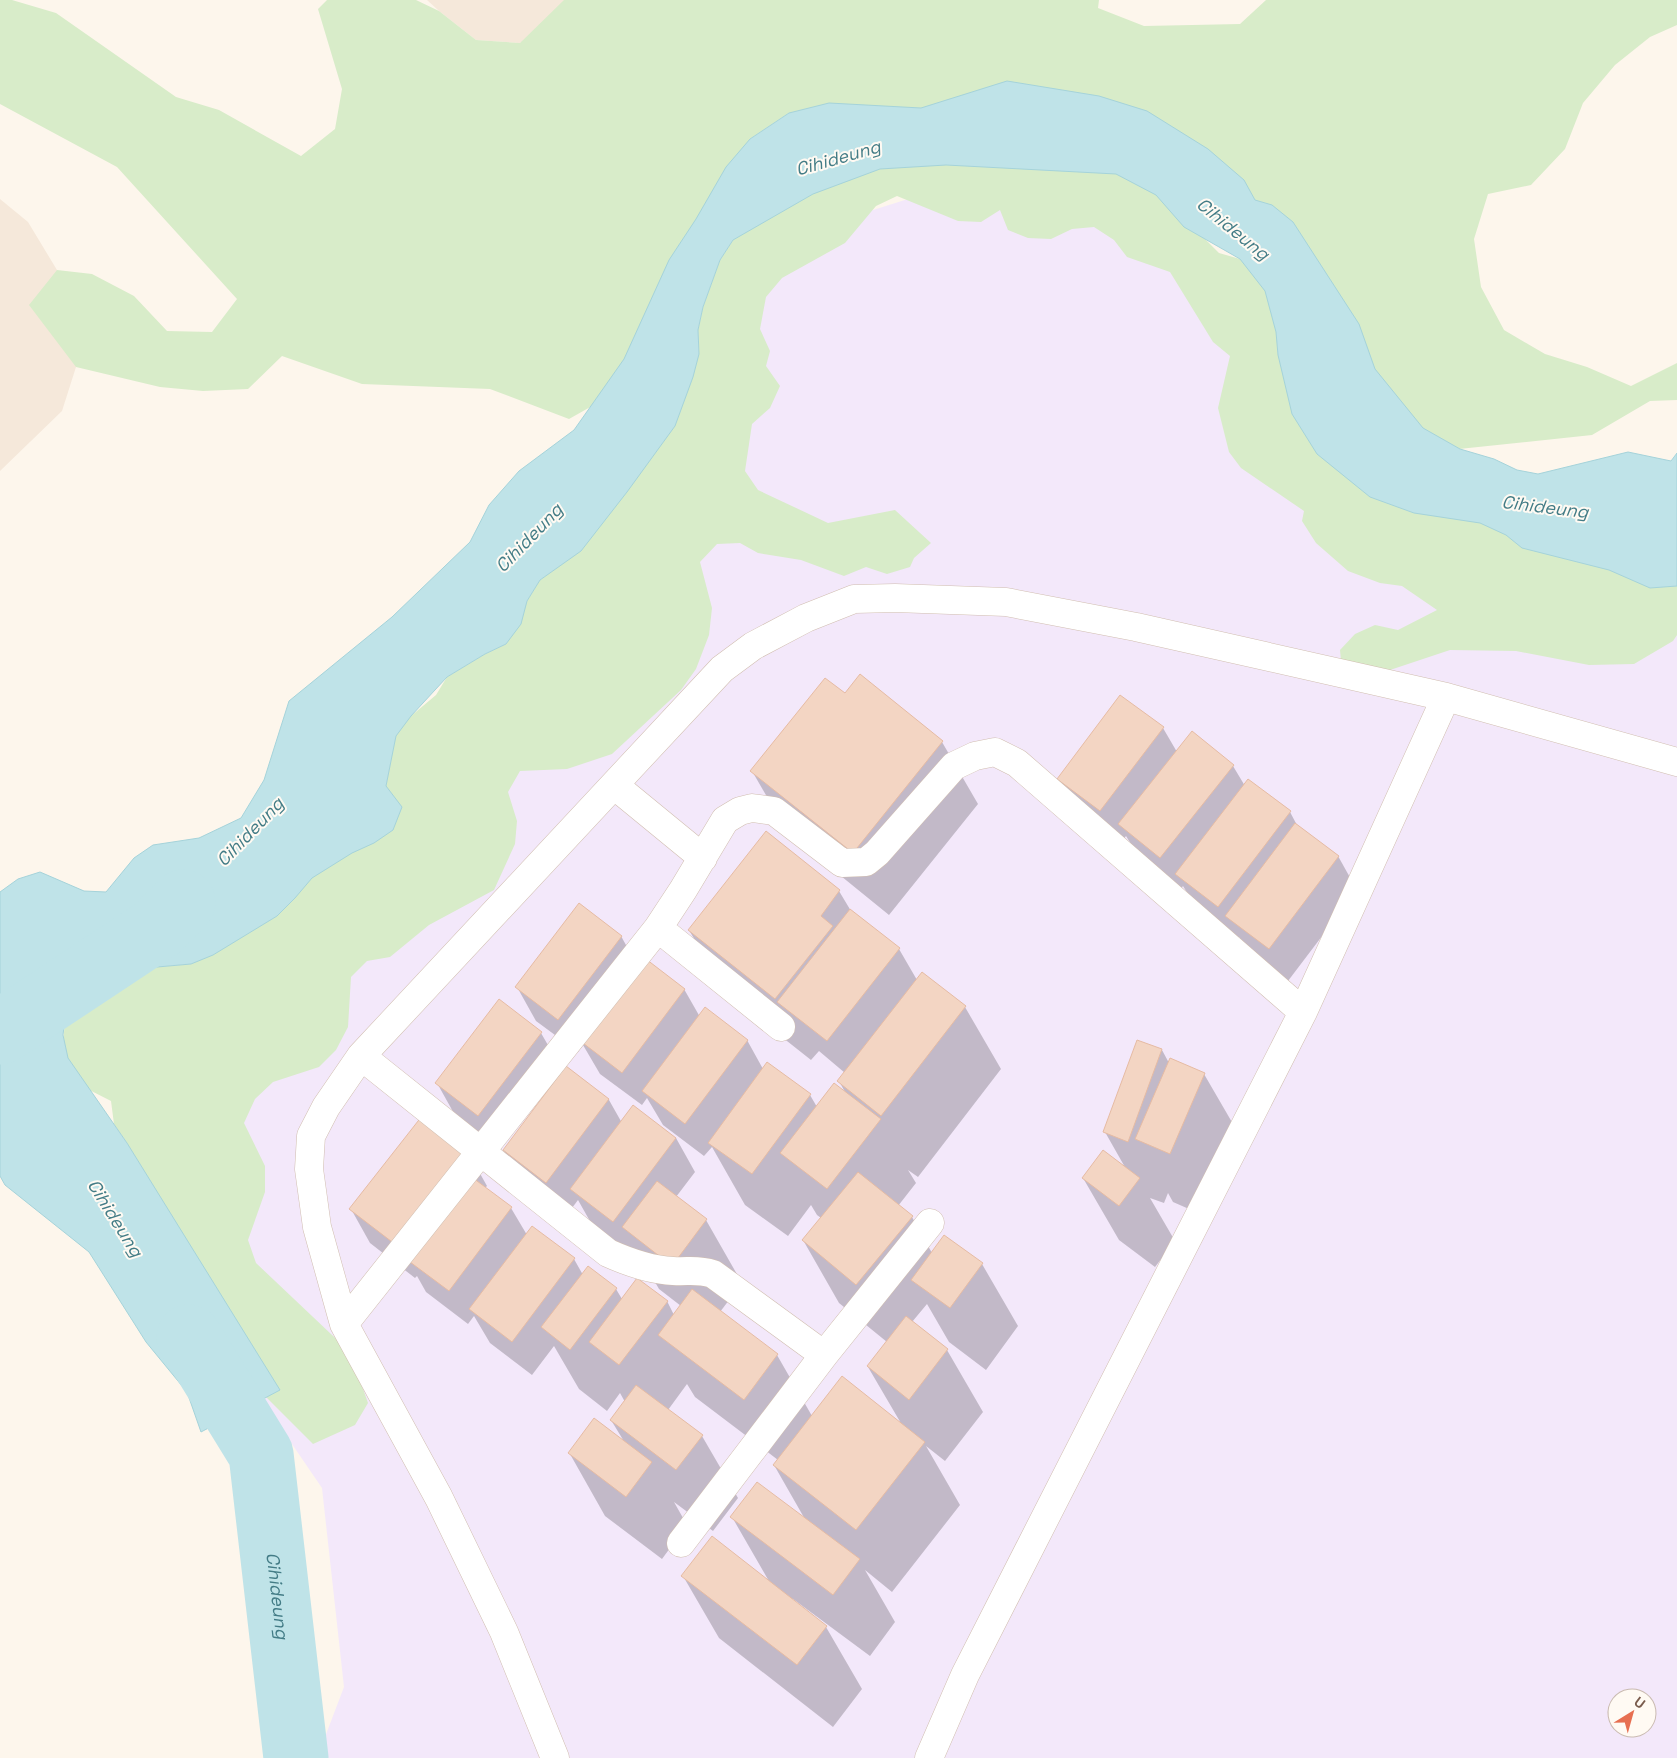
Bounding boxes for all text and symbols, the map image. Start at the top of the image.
water label: Cihideung [793,134,884,181]
water label: Cihideung [1192,192,1276,266]
water label: Cihideung [1500,490,1591,523]
water label: Cihideung [490,497,568,577]
water label: Cihideung [211,791,289,871]
water label: Cihideung [83,1175,149,1262]
water label: Cihideung [261,1551,294,1642]
north arrow [1607,1688,1657,1738]
text: U [1631,1693,1649,1713]

